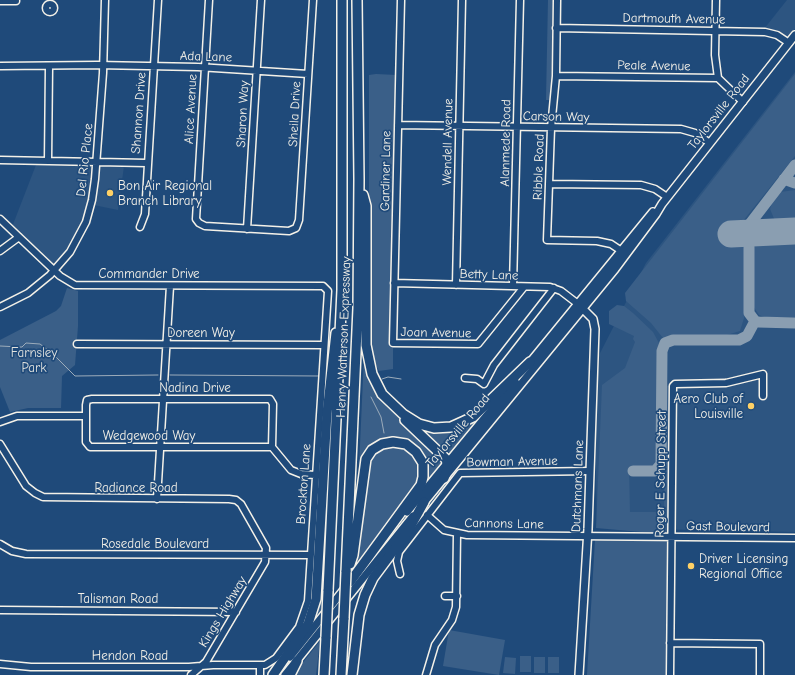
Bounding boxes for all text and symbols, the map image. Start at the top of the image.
street label: Dartmouth Avenue [623,10,725,28]
street label: Ada Lane [180,48,232,66]
street label: Peale Avenue [617,58,691,74]
street label: Taylorsville Road [685,71,753,153]
street label: Shannon Drive [128,72,150,154]
street label: Alice Avenue [181,74,201,144]
street label: Sharon Way [233,80,253,148]
street label: Sheila Drive [285,81,305,147]
street label: Wendell Avenue [439,98,457,186]
street label: Alanmede Road [497,99,515,187]
street label: Carson Way [523,109,589,125]
street label: Del Rio Place [73,123,97,197]
street label: Gardiner Lane [377,131,395,211]
street label: Ribble Road [530,134,548,200]
place label: Bon Air Regional Branch Library [118,178,212,209]
marker: Bon Air Regional Branch Library [105,188,115,198]
street label: Henry Watterson Expressway [333,256,355,418]
street label: Commander Drive [98,266,200,282]
street label: Betty Lane [459,266,519,284]
street label: Doreen Way [167,325,235,341]
street label: Joan Avenue [401,325,471,341]
park label: Farnsley Park [11,345,57,376]
street label: Nadina Drive [159,380,231,396]
street label: Taylorsville Road [423,391,493,471]
place label: Aero Club of Louisville [674,391,743,422]
marker: Aero Club of Louisville [746,401,756,411]
street label: Roger E Schupp Street [652,410,670,538]
street label: Wedgewood Way [103,428,195,444]
street label: Dutchmans Lane [569,440,587,532]
street label: Brockton Lane [293,443,315,525]
street label: Bowman Avenue [466,453,558,471]
street label: Radiance Road [94,480,178,496]
street label: Cannons Lane [464,516,544,532]
street label: Gast Boulevard [686,518,770,536]
street label: Rosedale Boulevard [101,536,209,552]
place label: Driver Licensing Regional Office [699,551,788,582]
marker: Driver Licensing Regional Office [686,561,696,571]
street label: Kings Highway [196,574,250,650]
street label: Talisman Road [78,591,158,607]
street label: Hendon Road [92,648,168,664]

